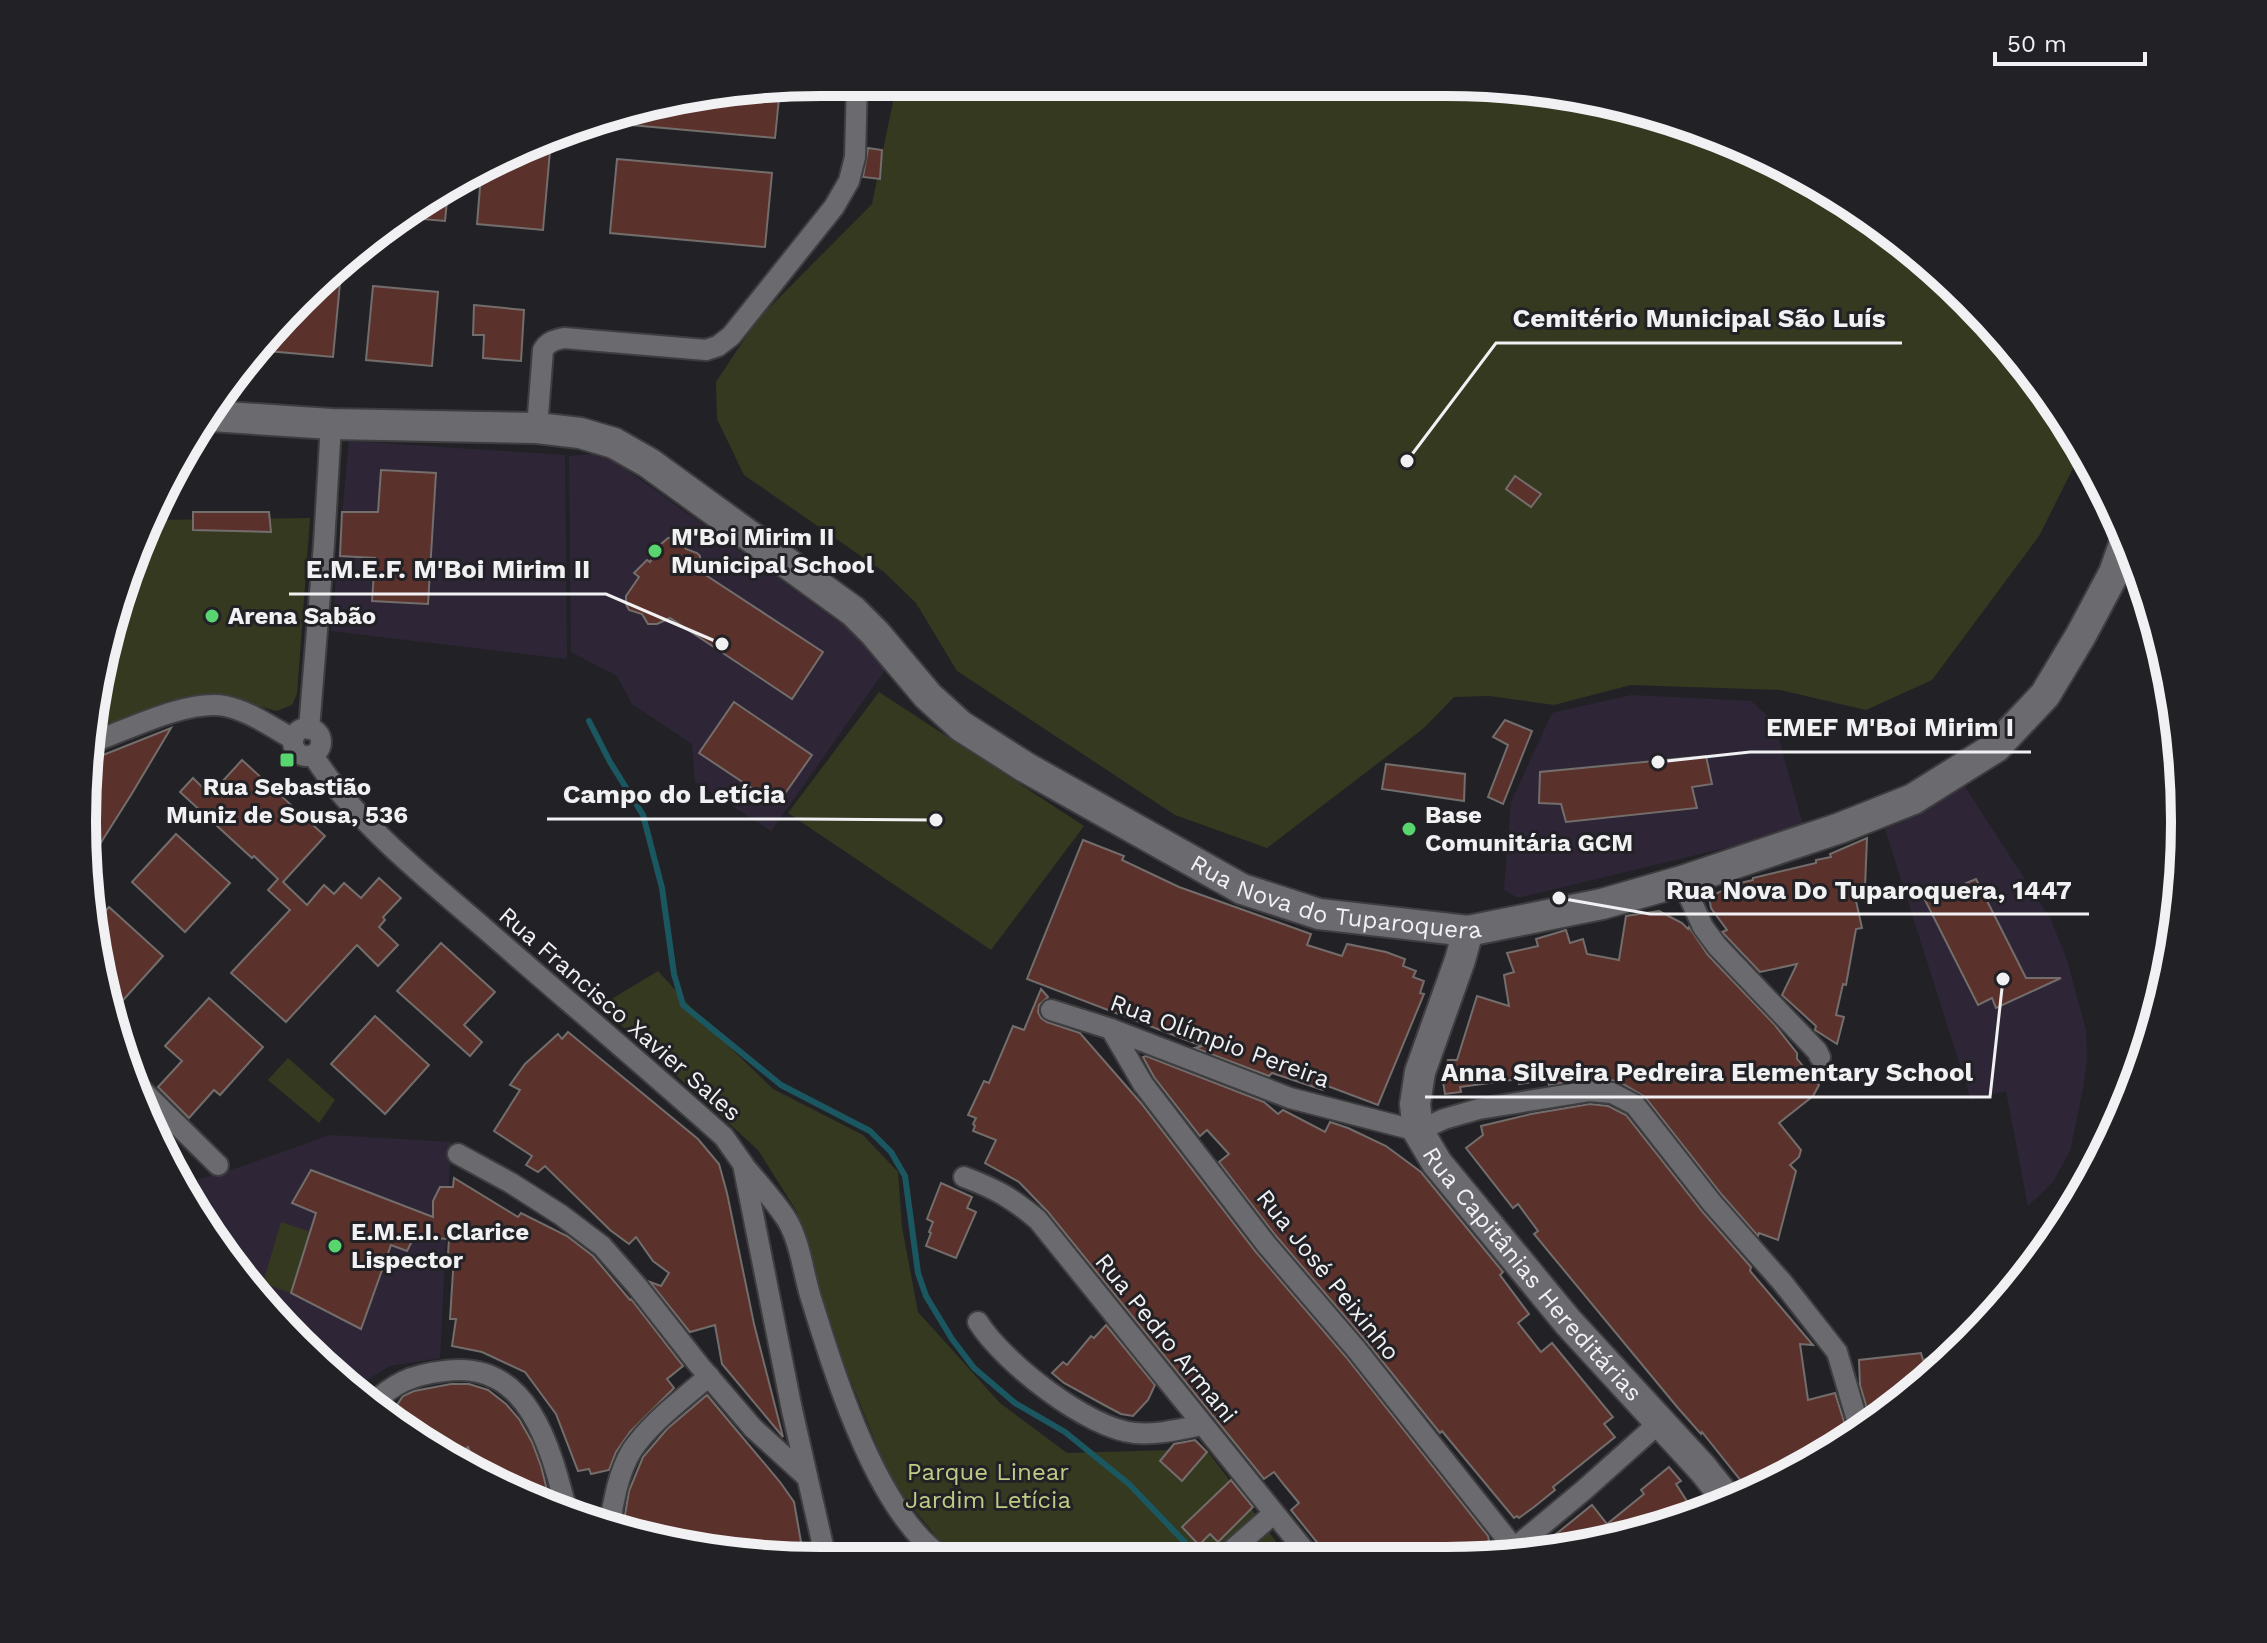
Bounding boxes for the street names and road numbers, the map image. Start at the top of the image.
street label: Rua Nova do Tuparoquera [1186,849,1484,945]
street label: Rua Francisco Xavier Sales [493,901,747,1127]
street label: Rua Olímpio Pereira [1107,988,1333,1094]
street label: Rua Capitânias Hereditárias [1417,1142,1648,1407]
street label: Rua José Peixinho [1251,1184,1405,1366]
street label: Rua Pedro Armani [1089,1248,1243,1428]

